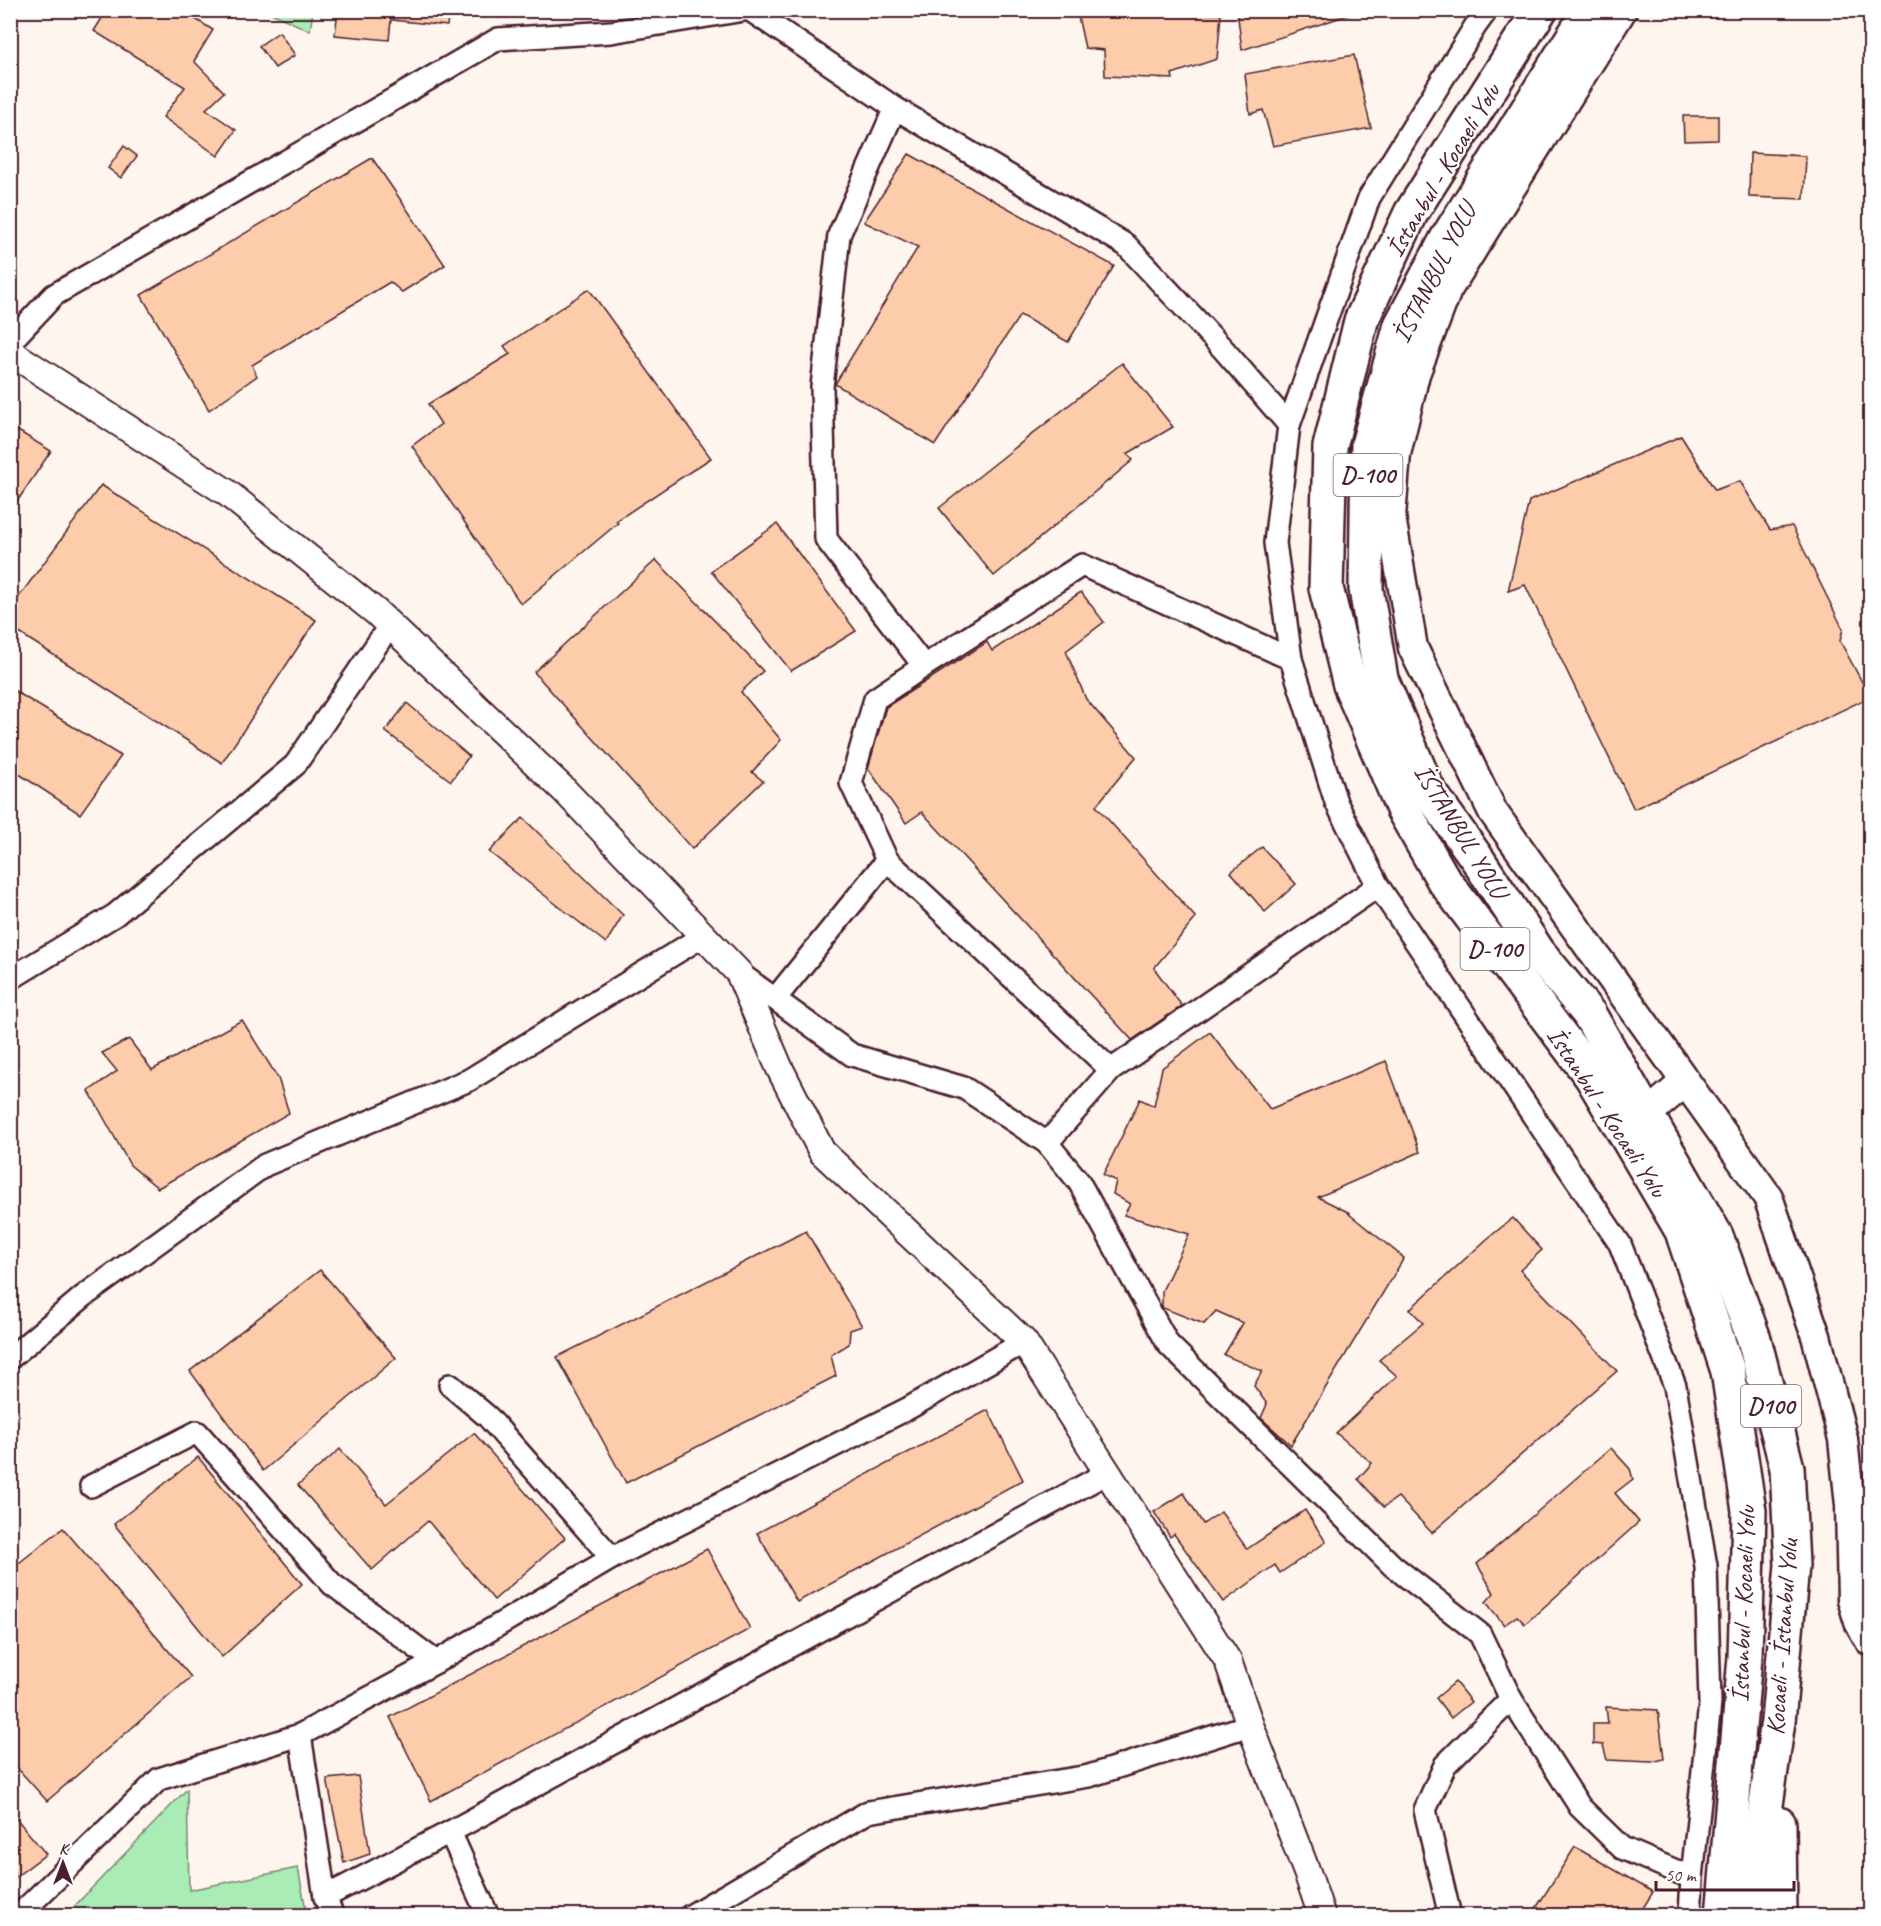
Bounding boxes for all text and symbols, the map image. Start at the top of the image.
street label: İstanbul - Kocaeli Yolu [1378,76,1508,263]
street label: İSTANBUL YOLU [1385,194,1485,348]
road number: D-100 [1334,454,1402,496]
street label: İSTANBUL YOLU [1407,758,1518,908]
road number: D-100 [1460,928,1530,970]
street label: İstanbul - Kocaeli Yolu [1540,1021,1675,1205]
road number: D100 [1741,1385,1801,1427]
street label: İstanbul - Kocaeli Yolu [1723,1504,1763,1703]
street label: Kocaeli - İstanbul Yolu [1759,1536,1805,1736]
north arrow [33,1833,93,1893]
text: K [59,1839,71,1859]
scale bar [1656,1854,1794,1892]
text: 50 m [1665,1864,1698,1886]

